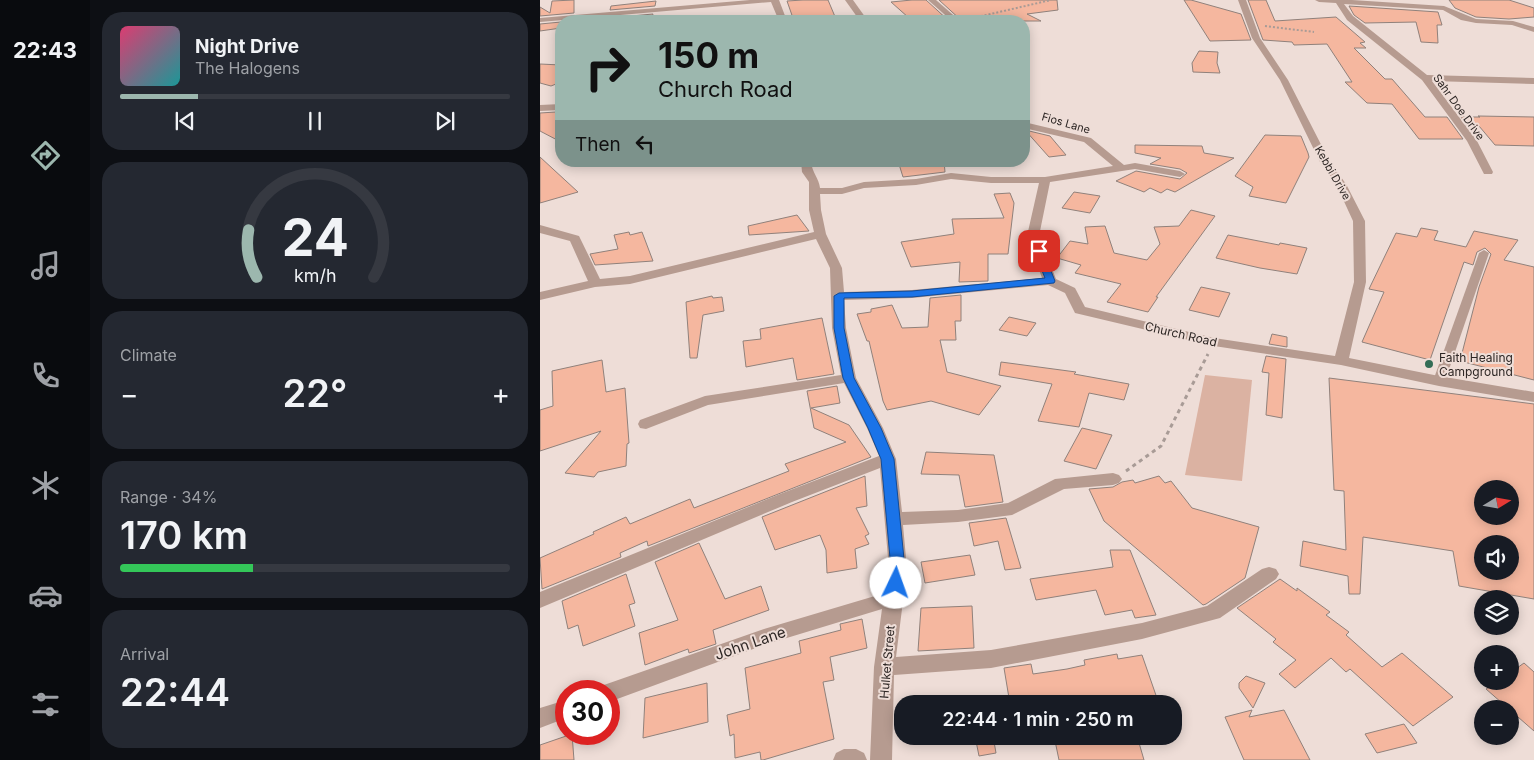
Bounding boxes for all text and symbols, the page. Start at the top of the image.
text: 150 m [658,34,759,76]
text: Night Drive [195,35,299,58]
icon: right [575,35,640,100]
text: 22:43 [13,37,77,63]
text: The Halogens [195,58,300,78]
street label: Sahr Doe Drive [1430,71,1488,143]
text: Church Road [658,76,793,102]
icon: previous [171,107,199,135]
icon: pause [301,107,329,135]
icon: next [431,107,459,135]
street label: Fios Lane [1040,109,1092,137]
icon: left [631,130,659,158]
text: Then [575,133,621,156]
icon: directions [28,138,63,173]
street label: Kebbi Drive [1312,144,1354,202]
text: 24 [281,206,349,269]
pin [1018,230,1060,272]
icon: arrive [1025,237,1053,265]
icon: music [28,248,63,283]
text: km/h [294,265,336,286]
street label: Church Road [1143,318,1219,350]
text: Climate [120,345,177,365]
place label: Faith Healing Campground [1439,350,1513,379]
icon: phone [28,358,63,393]
marker: Faith Healing Campground [1423,358,1435,370]
text: 22° [283,370,347,416]
text: − [120,377,139,411]
text: + [491,377,510,411]
icon: climate [28,468,63,503]
north arrow [1474,480,1519,525]
map controls [1474,480,1519,745]
text: Range · 34% [120,487,217,507]
text: 170 km [120,512,248,558]
button: sound [1474,535,1519,580]
position arrow [869,556,921,608]
icon: car [28,578,63,613]
button: layers [1474,590,1519,635]
street label: John Lane [712,622,788,664]
street label: Hulket Street [876,625,898,699]
text: Arrival [120,644,169,664]
button: + [1474,645,1519,690]
text: 22:44 [120,669,230,715]
speed limit sign: 30 [555,680,620,745]
icon: filters [28,687,63,722]
button: − [1474,700,1519,745]
text: 22:44 · 1 min · 250 m [942,708,1134,731]

